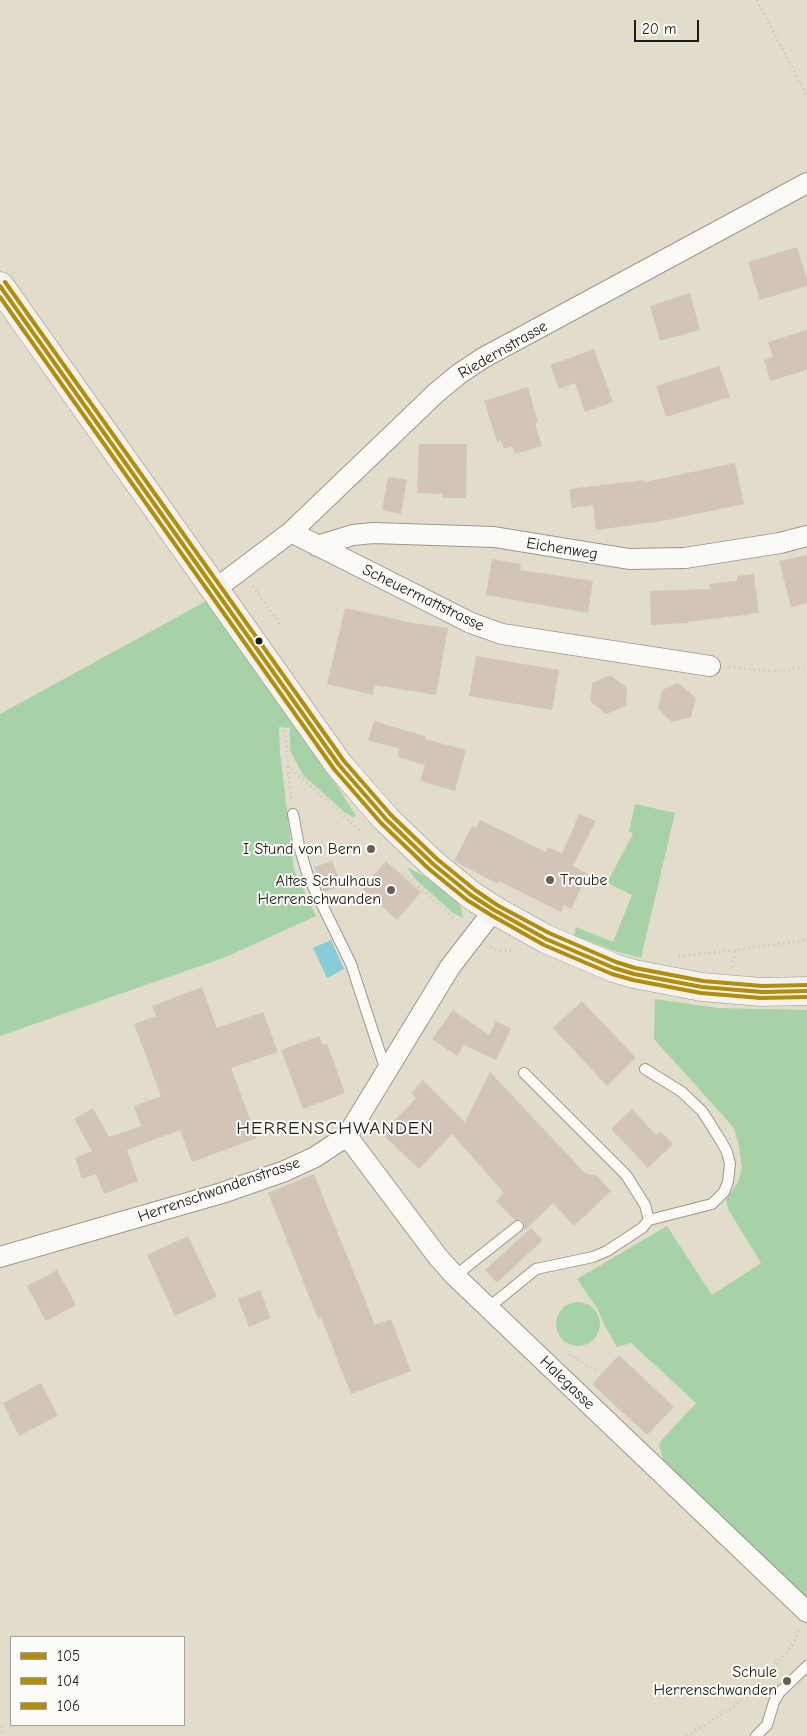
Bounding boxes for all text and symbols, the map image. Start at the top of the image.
scale bar [637,10,702,42]
text: 20 m [642,20,676,38]
street label: Riedernstrasse [455,317,551,383]
street label: Eichenweg [525,534,599,564]
street label: Scheuermattstrasse [359,560,487,636]
unlabelled marker [254,636,264,646]
place label: I Stund von Bern [243,839,361,859]
marker: I Stund von Bern [365,843,377,855]
place label: Traube [560,870,607,890]
place label: Altes Schulhaus Herrenschwanden [258,871,381,909]
marker: Traube [544,874,556,886]
marker: Altes Schulhaus Herrenschwanden [385,884,397,896]
district label: HERRENSCHWANDEN [234,1118,436,1140]
street label: Herrenschwandenstrasse [135,1153,303,1227]
street label: Halegasse [535,1352,599,1414]
legend [10,1636,185,1726]
text: 105 [57,1647,80,1665]
place label: Schule Herrenschwanden [654,1662,777,1700]
text: 104 [57,1672,79,1690]
marker: Schule Herrenschwanden [781,1675,793,1687]
text: 106 [57,1697,80,1715]

